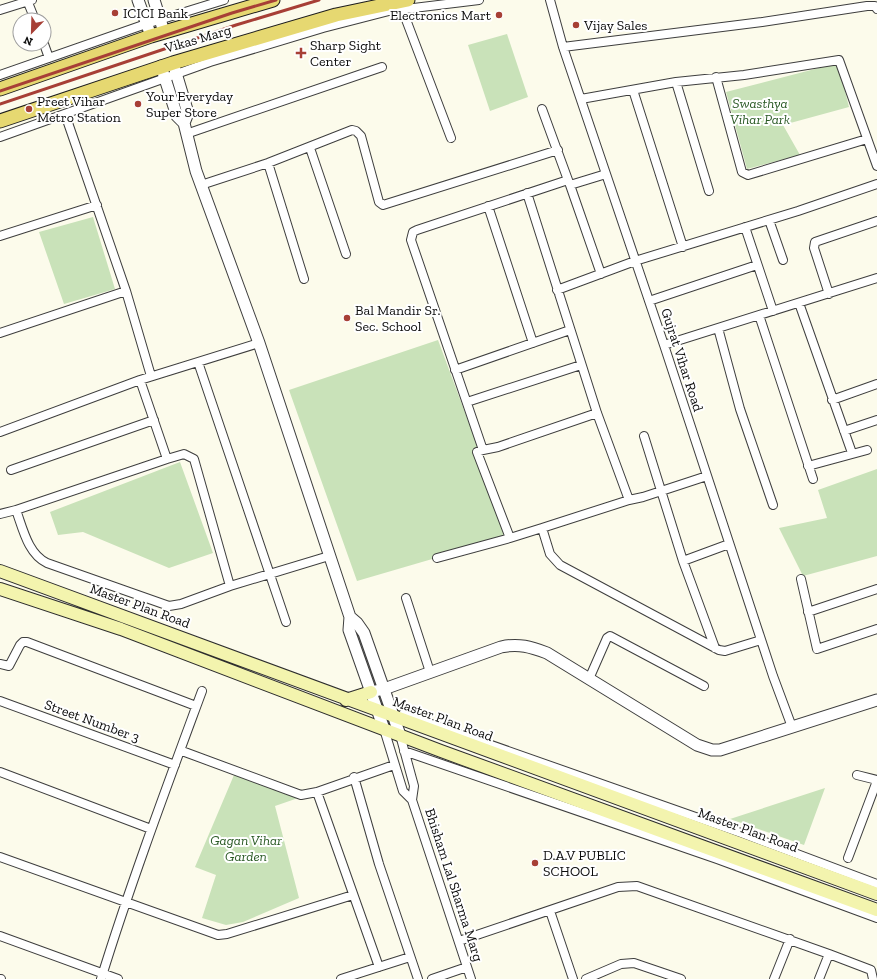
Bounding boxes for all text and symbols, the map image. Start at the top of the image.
place label: ICICI Bank [123,5,189,22]
place label: Electronics Mart [390,7,492,24]
marker: ICICI Bank [110,8,120,18]
marker: Electronics Mart [494,10,504,20]
north arrow [12,12,52,52]
place label: Vijay Sales [583,17,647,34]
marker: Vijay Sales [571,20,581,30]
street label: Vikas Marg [162,21,234,57]
text: N [21,33,35,48]
place label: Sharp Sight Center [310,37,382,70]
marker: Sharp Sight Center [295,47,307,59]
place label: Your Everyday Super Store [145,88,234,121]
place label: Preet Vihar Metro Station [37,93,121,126]
park label: Swasthya Vihar Park [730,95,790,128]
marker: Your Everyday Super Store [133,99,143,109]
marker: Preet Vihar Metro Station [24,104,34,114]
place label: Bal Mandir Sr. Sec. School [355,302,440,335]
street label: Gujrat Vihar Road [657,306,707,414]
marker: Bal Mandir Sr. Sec. School [342,313,352,323]
street label: Master Plan Road [88,580,193,632]
street label: Master Plan Road [391,693,496,745]
street label: Street Number 3 [42,696,142,746]
street label: Master Plan Road [696,804,801,856]
street label: Bhisham Lal Sharma Marg [421,806,487,964]
park label: Gagan Vihar Garden [210,832,282,865]
place label: D.A.V PUBLIC SCHOOL [543,847,626,880]
marker: D.A.V PUBLIC SCHOOL [530,858,540,868]

